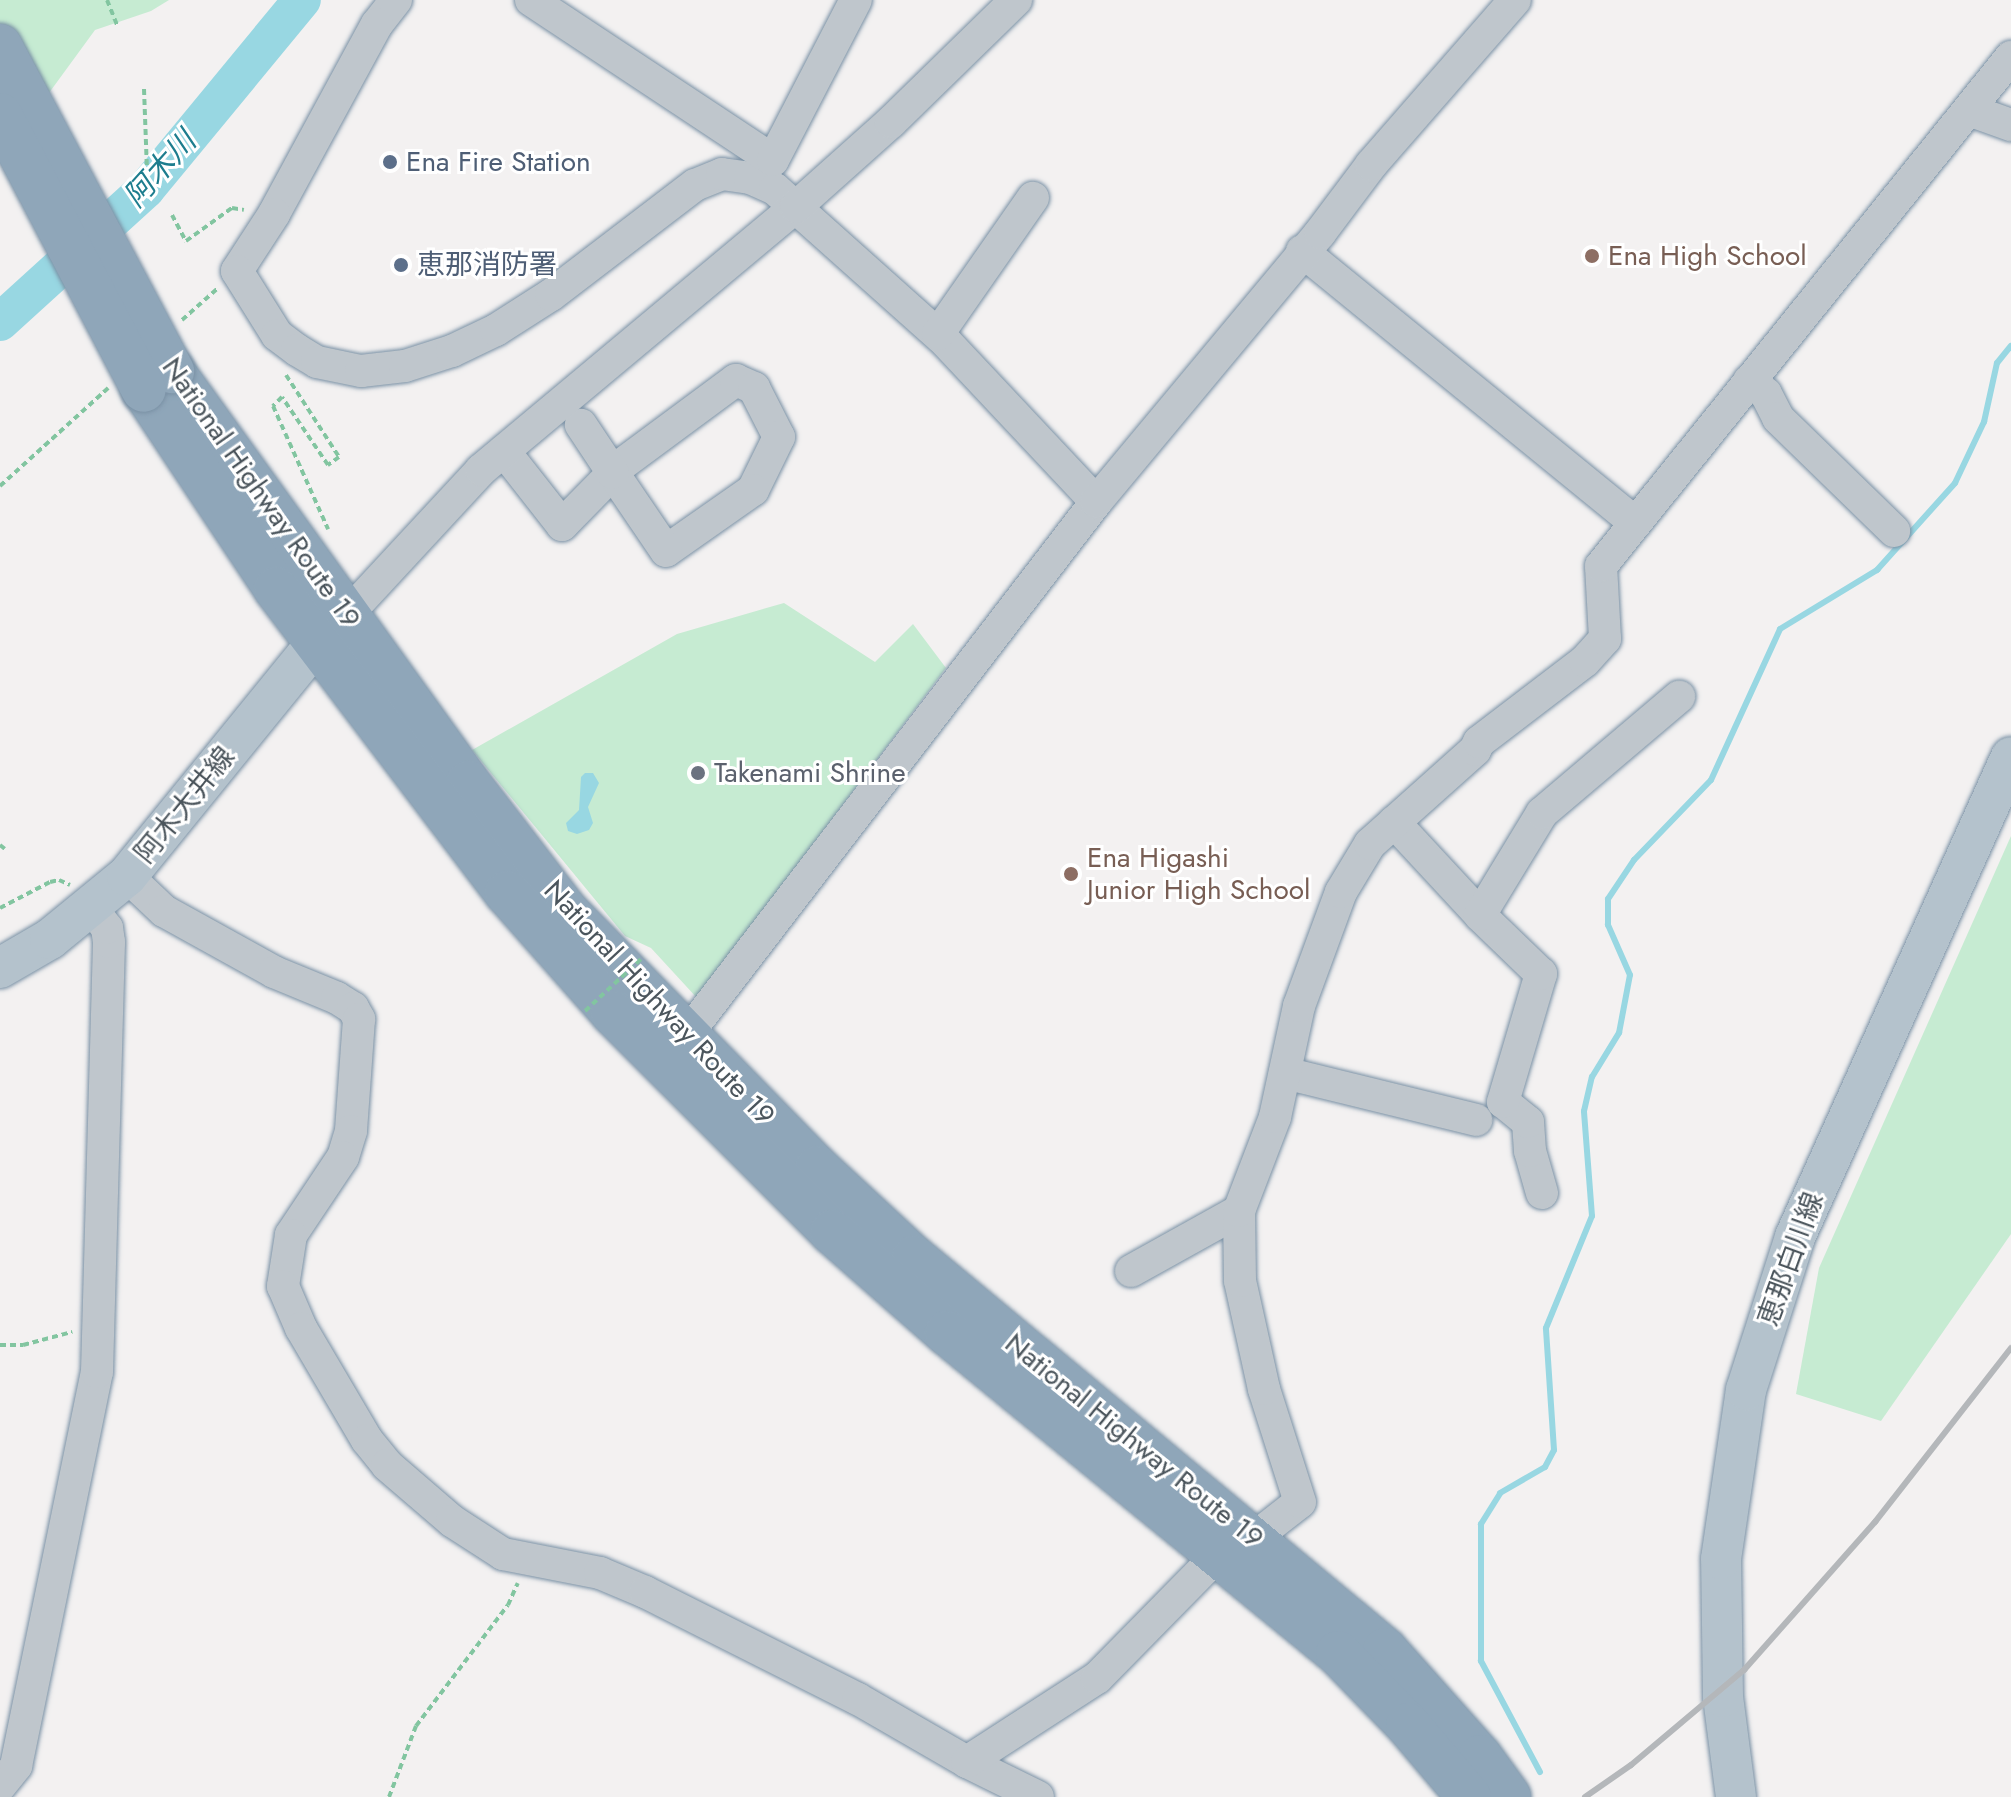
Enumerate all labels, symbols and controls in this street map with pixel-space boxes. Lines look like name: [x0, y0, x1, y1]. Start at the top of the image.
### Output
water label: 阿木川: [117, 124, 203, 214]
place label: Ena Fire Station: [406, 145, 591, 179]
marker: Ena Fire Station: [381, 153, 399, 171]
place label: Ena High School: [1608, 239, 1807, 273]
marker: Ena High School: [1583, 247, 1601, 265]
place label: 恵那消防署: [417, 248, 557, 282]
marker: 恵那消防署: [392, 256, 410, 274]
street label: National Highway Route 19: [155, 351, 367, 635]
street label: 阿木大井線: [128, 740, 242, 870]
place label: Takenami Shrine: [714, 756, 906, 790]
marker: Takenami Shrine: [689, 764, 707, 782]
place label: Ena Higashi Junior High School: [1087, 841, 1310, 907]
marker: Ena Higashi Junior High School: [1062, 865, 1080, 883]
street label: National Highway Route 19: [537, 874, 781, 1132]
street label: 恵那白川線: [1751, 1187, 1831, 1331]
street label: National Highway Route 19: [998, 1327, 1270, 1555]

